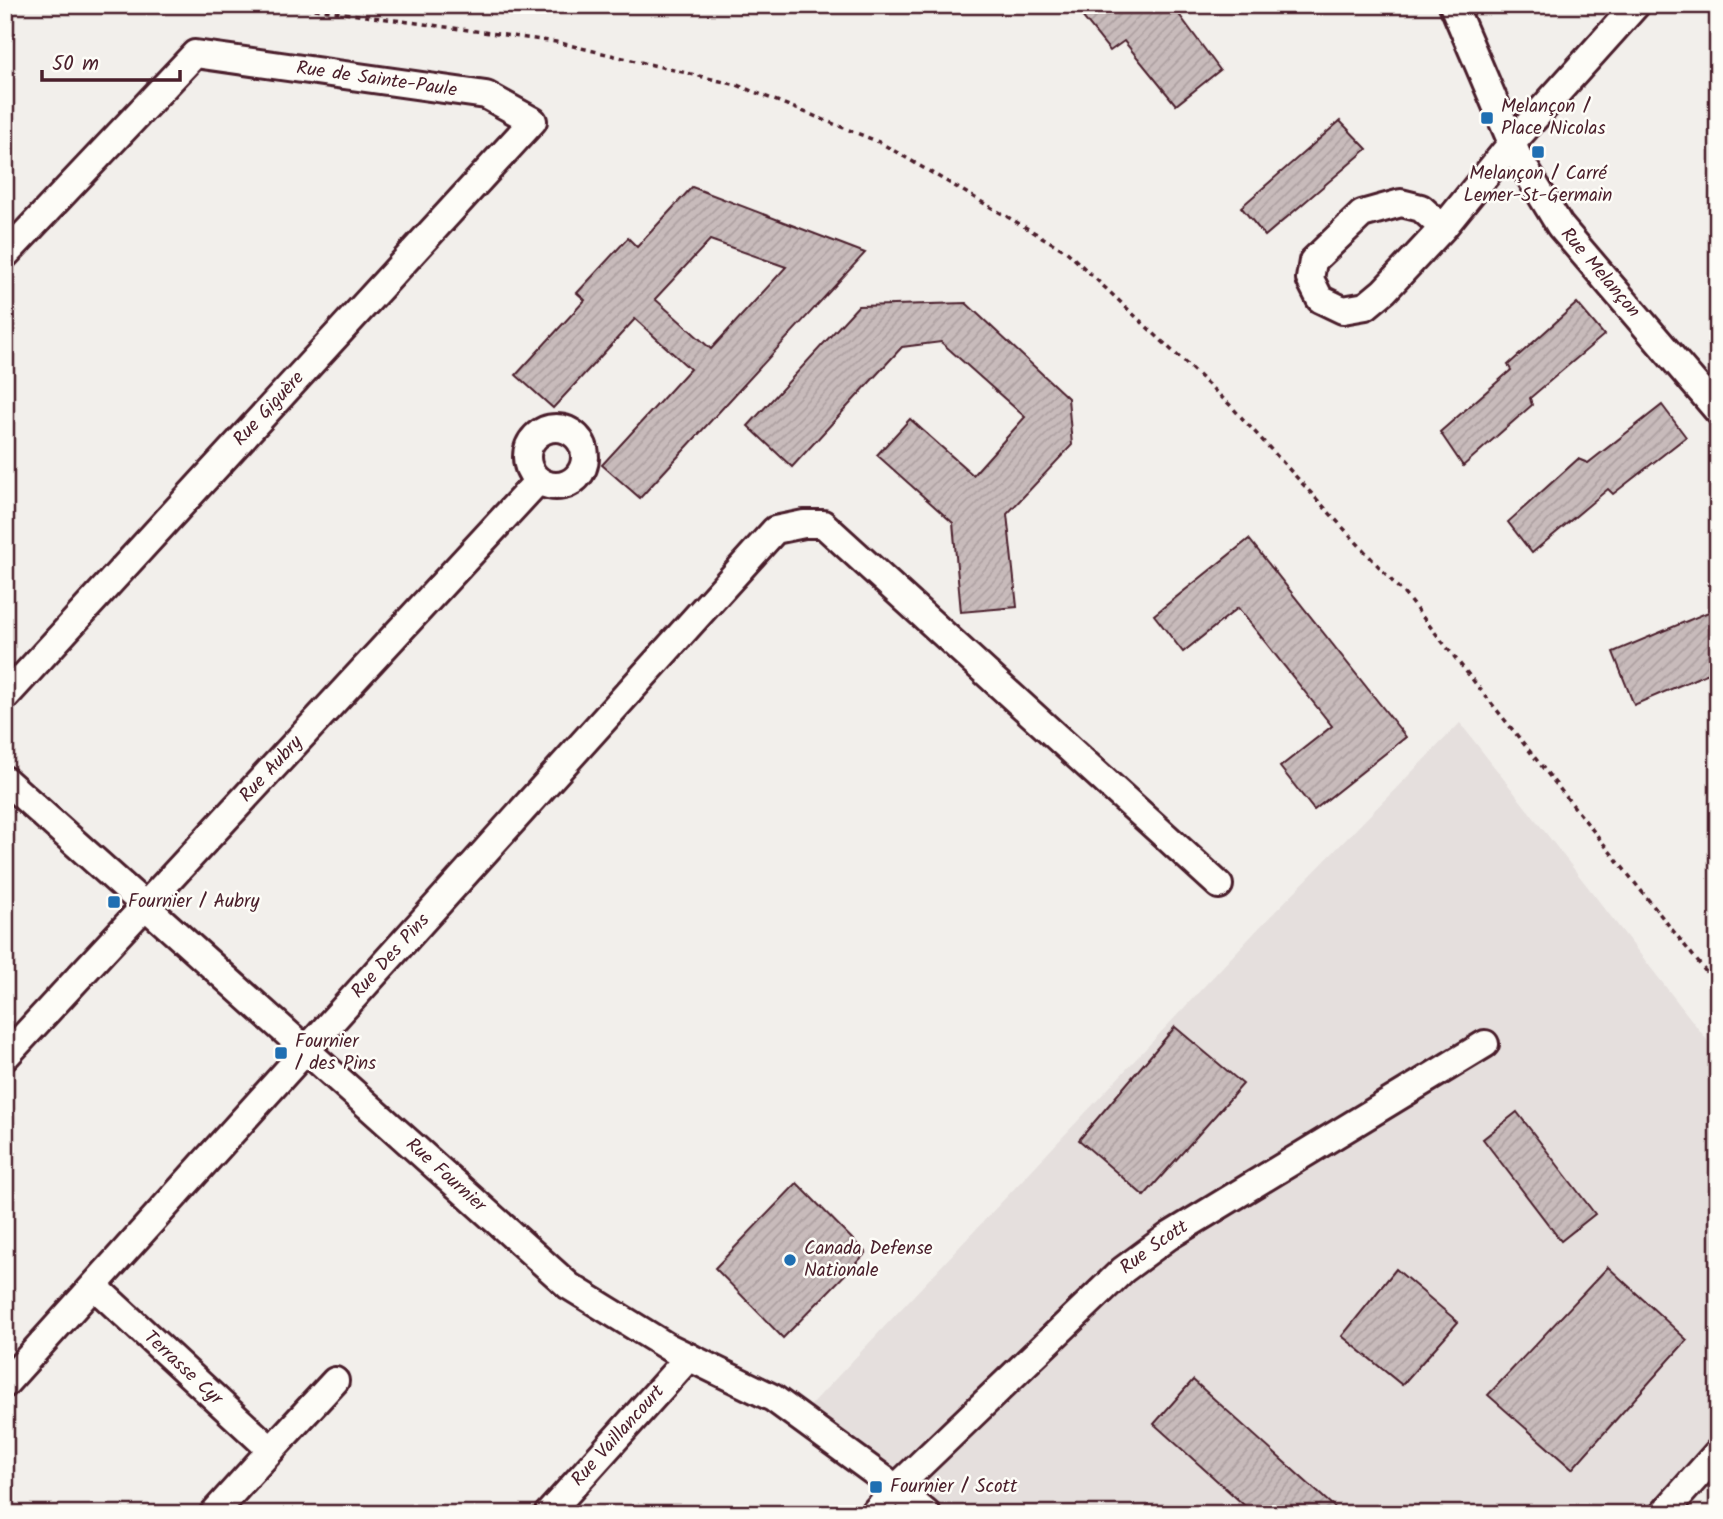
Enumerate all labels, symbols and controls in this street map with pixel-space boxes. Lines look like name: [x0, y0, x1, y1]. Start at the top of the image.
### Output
scale bar: [42, 38, 180, 82]
text: 50 m: [52, 48, 99, 81]
street label: Rue de Sainte-Paule: [294, 53, 459, 106]
place label: Melançon / Place Nicolas: [1501, 92, 1606, 144]
marker: Melançon / Place Nicolas: [1479, 110, 1495, 126]
marker: Melançon / Carré Lemer-St-Germain: [1530, 144, 1546, 160]
place label: Melançon / Carré Lemer-St-Germain: [1464, 159, 1612, 211]
street label: Rue Melançon: [1553, 221, 1648, 325]
street label: Rue Giguère: [226, 364, 312, 454]
street label: Rue Aubry: [232, 728, 311, 810]
place label: Fournier / Aubry: [128, 887, 260, 917]
marker: Fournier / Aubry: [106, 894, 122, 910]
street label: Rue Des Pins: [344, 907, 437, 1006]
place label: Fournier / des Pins: [295, 1027, 376, 1079]
marker: Fournier / des Pins: [273, 1045, 289, 1061]
street label: Rue Fournier: [398, 1131, 494, 1221]
street label: Rue Scott: [1114, 1212, 1195, 1282]
place label: Canada Defense Nationale: [804, 1234, 933, 1286]
marker: Canada Defense Nationale: [782, 1252, 798, 1268]
street label: Terrasse Cyr: [136, 1324, 231, 1414]
street label: Rue Vaillancourt: [564, 1378, 673, 1494]
place label: Fournier / Scott: [890, 1472, 1018, 1502]
marker: Fournier / Scott: [868, 1479, 884, 1495]

